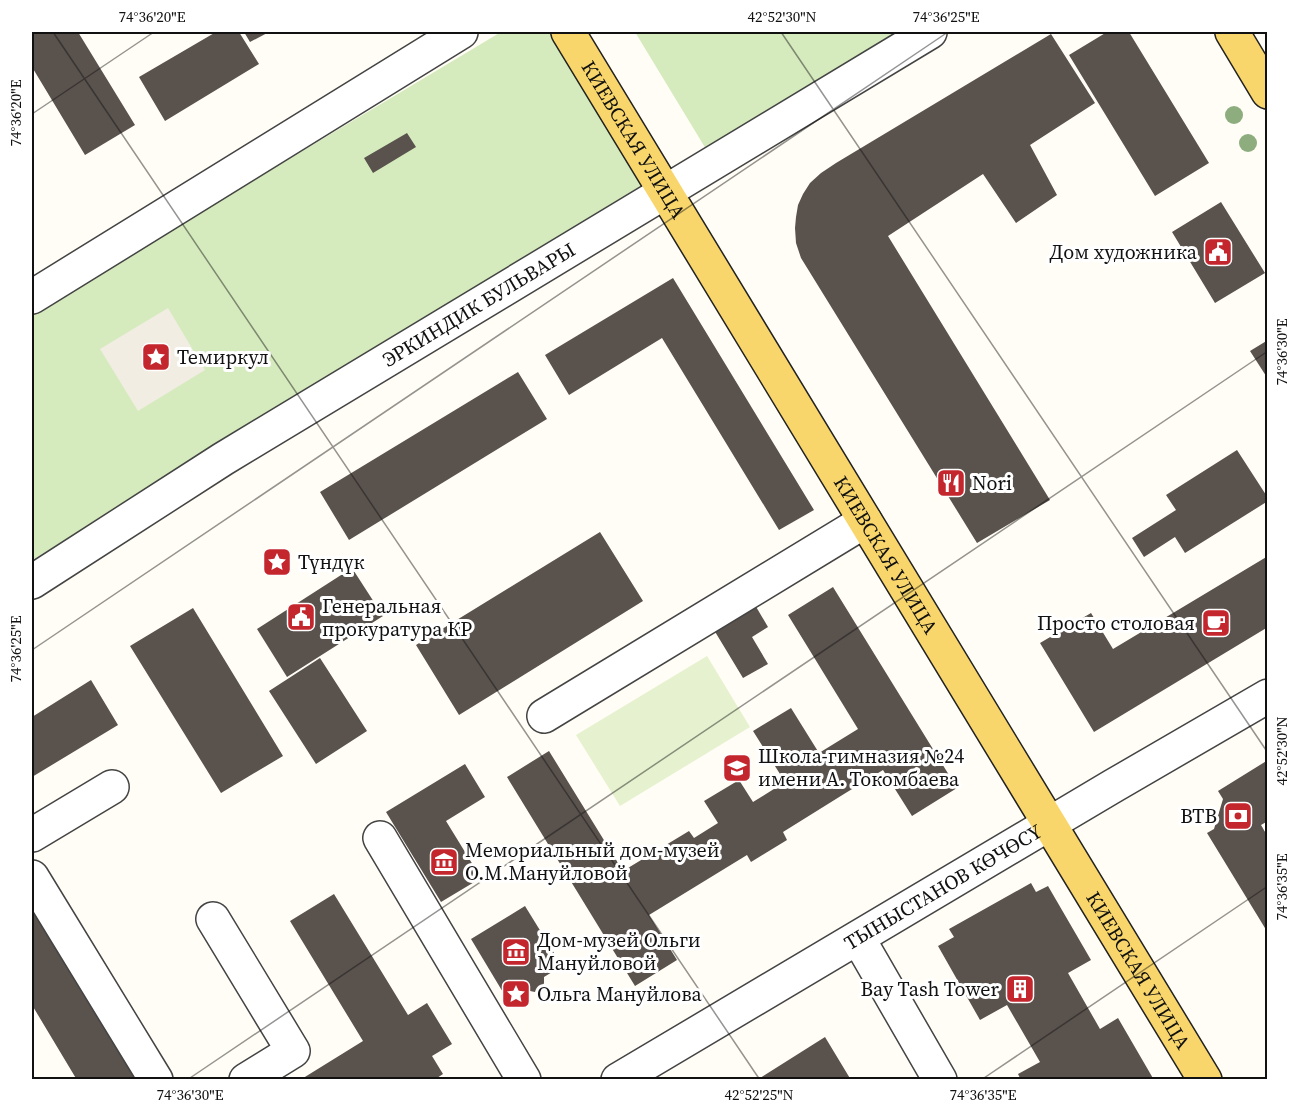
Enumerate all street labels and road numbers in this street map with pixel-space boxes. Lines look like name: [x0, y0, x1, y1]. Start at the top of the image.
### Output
street label: КИЕВСКАЯ УЛИЦА: [575, 55, 693, 225]
street label: ЭРКИНДИК БУЛЬВАРЫ: [377, 236, 580, 374]
street label: КИЕВСКАЯ УЛИЦА: [827, 471, 945, 640]
street label: ТЫНЫСТАНОВ КӨЧӨСҮ: [839, 817, 1048, 957]
street label: КИЕВСКАЯ УЛИЦА: [1080, 886, 1197, 1055]

